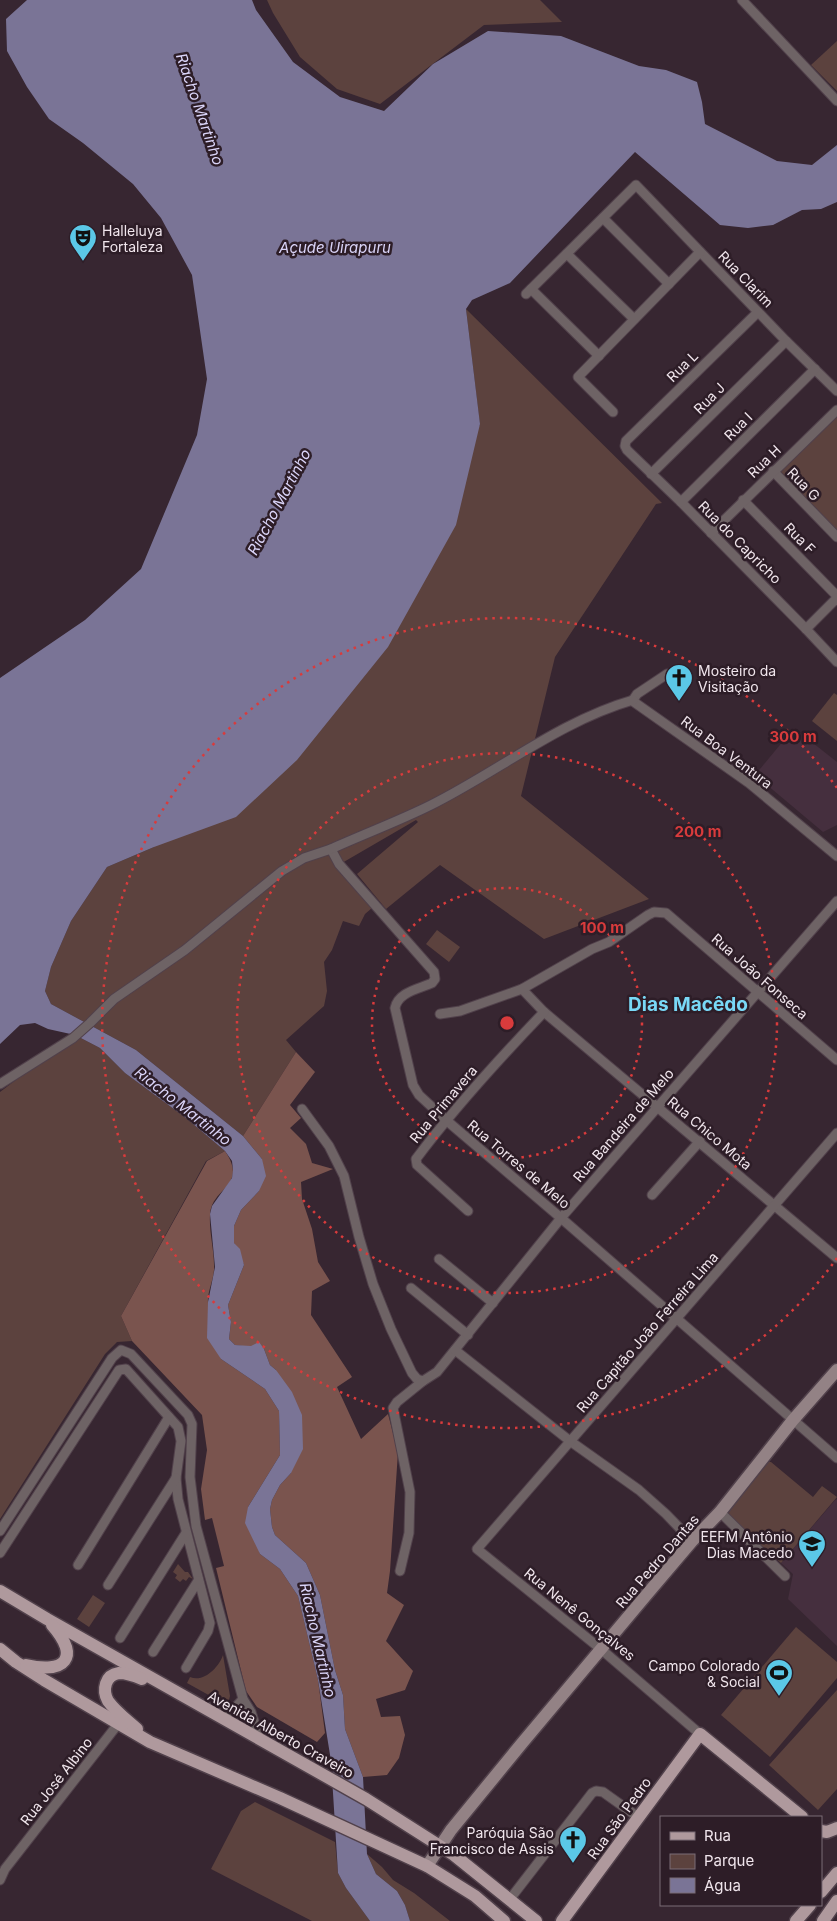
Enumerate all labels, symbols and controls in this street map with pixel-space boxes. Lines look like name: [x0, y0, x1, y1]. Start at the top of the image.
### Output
water label: Riacho Martinho: [172, 51, 228, 167]
place label: Halleluya Fortaleza: [102, 222, 163, 255]
theatre icon: Halleluya Fortaleza: [68, 223, 98, 262]
water label: Açude Uirapuru: [278, 238, 391, 257]
street label: Rua Clarim: [715, 247, 777, 311]
street label: Rua L: [663, 347, 701, 385]
street label: Rua J: [690, 379, 728, 417]
street label: Rua I: [720, 408, 756, 444]
street label: Rua H: [744, 441, 784, 481]
water label: Riacho Martinho: [243, 446, 315, 558]
street label: Rua G: [784, 464, 824, 504]
street label: Rua do Capricho: [695, 497, 785, 587]
street label: Rua F: [781, 519, 819, 557]
place label: Mosteiro da Visitação: [698, 662, 776, 695]
church icon: Mosteiro da Visitação: [664, 663, 694, 702]
street label: Rua Boa Ventura: [678, 712, 776, 792]
text: 300 m: [769, 727, 817, 746]
text: 200 m: [675, 822, 721, 841]
text: 100 m: [580, 918, 624, 937]
street label: Rua João Fonseca: [708, 930, 812, 1022]
district label: Dias Macêdo: [628, 993, 748, 1016]
centre of rings: [498, 1014, 516, 1032]
water label: Riacho Martinho: [131, 1062, 235, 1150]
street label: Rua Primavera: [406, 1062, 480, 1146]
street label: Rua Bandeira de Melo: [569, 1065, 677, 1185]
street label: Rua Chico Mota: [664, 1093, 756, 1173]
street label: Rua Torres de Melo: [464, 1116, 574, 1212]
street label: Rua Capitão João Ferreira Lima: [573, 1248, 721, 1416]
street label: Rua Pedro Dantas: [612, 1511, 702, 1611]
place label: EEFM Antônio Dias Macedo: [700, 1528, 793, 1561]
school or university icon: EEFM Antônio Dias Macedo: [797, 1529, 827, 1568]
street label: Rua Nenê Gonçalves: [521, 1564, 639, 1664]
water label: Riacho Martinho: [296, 1581, 340, 1699]
place label: Campo Colorado & Social: [648, 1657, 760, 1690]
sports icon: Campo Colorado & Social: [764, 1658, 794, 1697]
street label: Avenida Alberto Craveiro: [205, 1687, 357, 1781]
street label: Rua José Albino: [16, 1734, 96, 1828]
street label: Rua São Pedro: [584, 1774, 654, 1862]
legend: [660, 1816, 822, 1906]
place label: Paróquia São Francisco de Assis: [430, 1824, 554, 1857]
church icon: Paróquia São Francisco de Assis: [558, 1825, 588, 1864]
text: Rua: [704, 1826, 731, 1845]
text: Parque: [704, 1851, 754, 1870]
text: Água: [704, 1876, 741, 1895]

